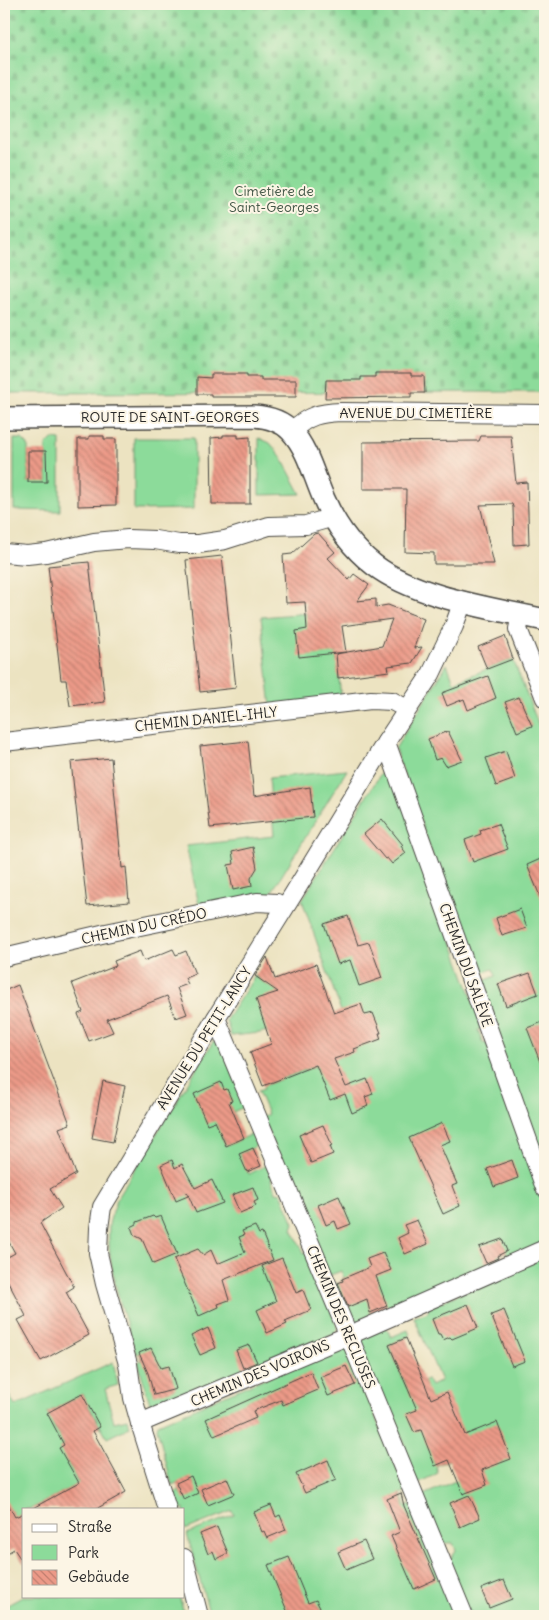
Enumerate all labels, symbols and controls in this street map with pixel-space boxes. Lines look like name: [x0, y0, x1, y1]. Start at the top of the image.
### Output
park label: Cimetière de Saint-Georges: [229, 182, 319, 216]
street label: AVENUE DU CIMETIÈRE: [340, 404, 492, 422]
street label: ROUTE DE SAINT-GEORGES: [81, 408, 260, 426]
street label: CHEMIN DANIEL-IHLY: [134, 703, 278, 735]
street label: CHEMIN DU SALÈVE: [435, 901, 497, 1029]
street label: CHEMIN DU CRÉDO: [80, 904, 209, 948]
street label: AVENUE DU PETIT-LANCY: [153, 963, 256, 1113]
street label: CHEMIN DES RECLUSES: [303, 1243, 379, 1391]
street label: CHEMIN DES VOIRONS: [188, 1335, 333, 1410]
legend: [22, 1508, 185, 1598]
text: Straße: [68, 1517, 112, 1536]
text: Park: [68, 1543, 99, 1562]
text: Gebäude: [68, 1567, 129, 1586]

